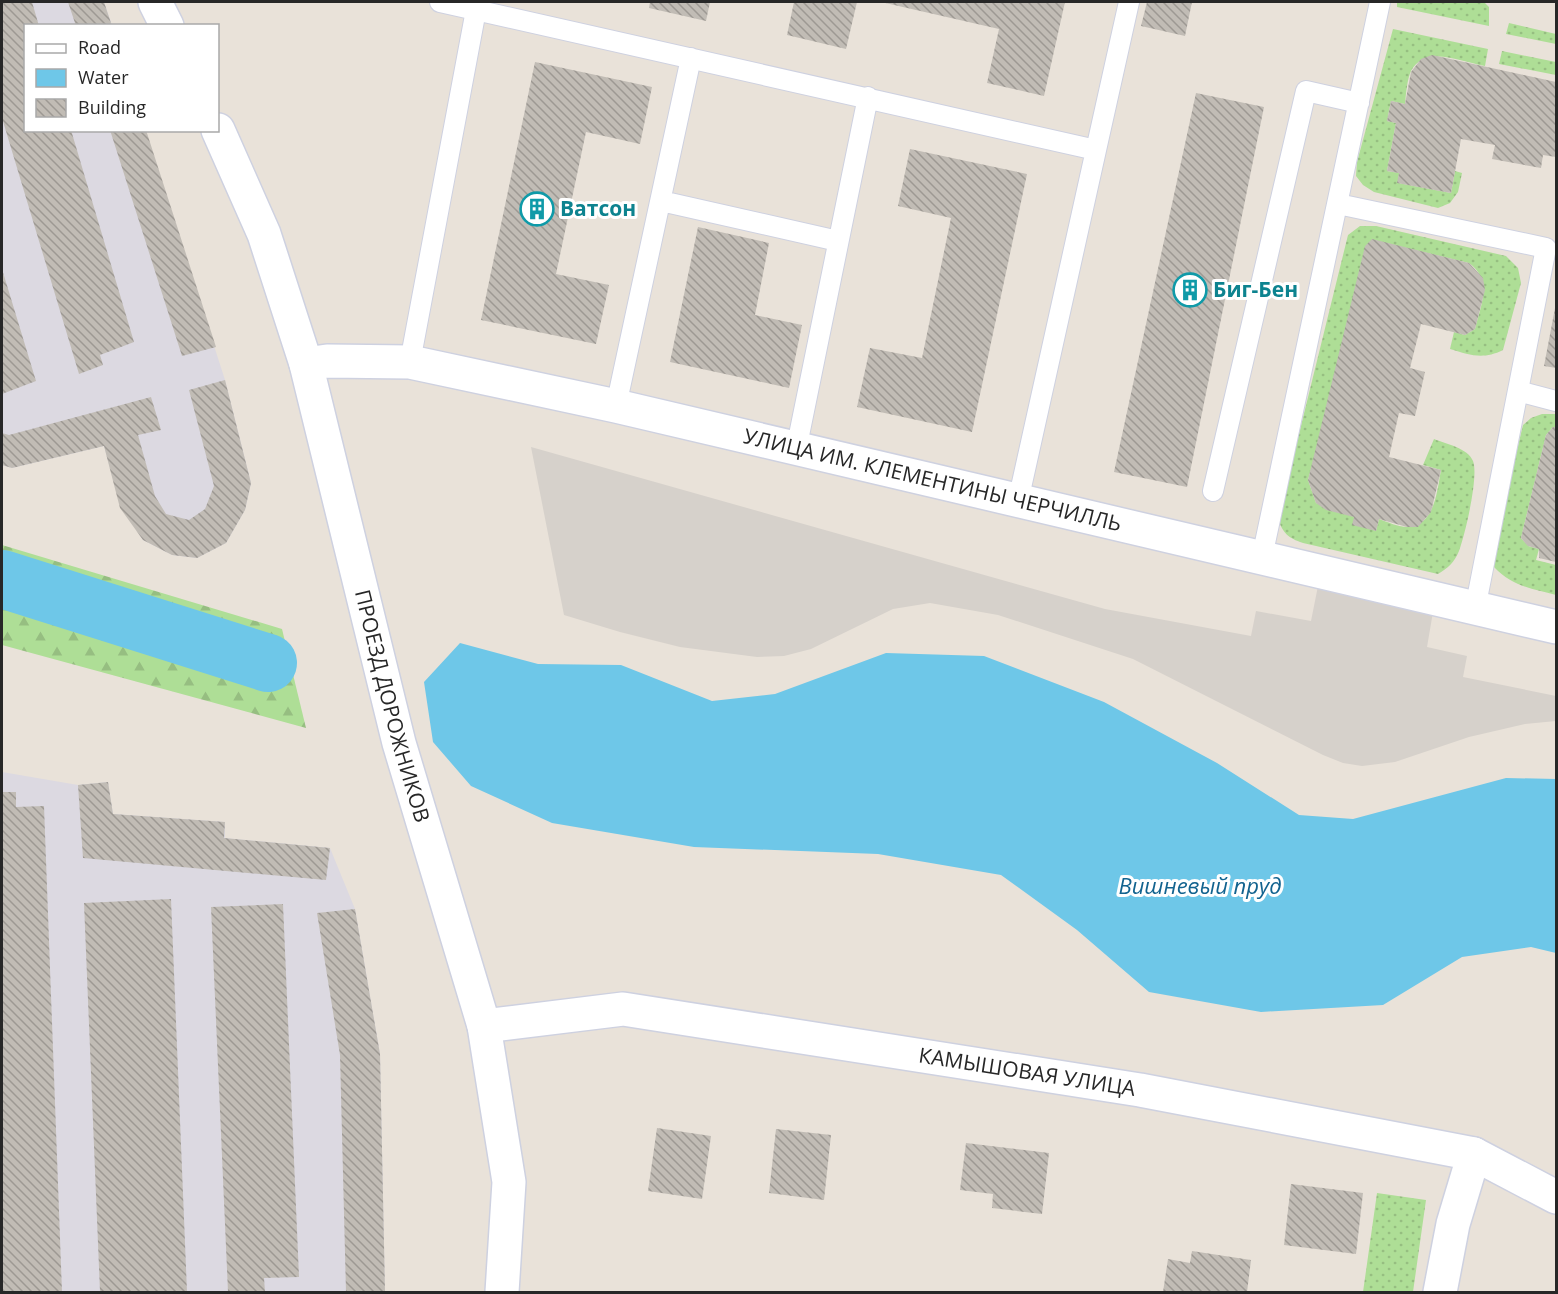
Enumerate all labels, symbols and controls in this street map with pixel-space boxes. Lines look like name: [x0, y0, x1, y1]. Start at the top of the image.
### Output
legend: [24, 24, 219, 132]
text: Road: [78, 35, 121, 59]
text: Water: [78, 65, 129, 89]
text: Building: [78, 95, 146, 119]
building icon: Ватсон: [519, 191, 555, 227]
place label: Ватсон: [560, 194, 636, 222]
building icon: Биг-Бен: [1172, 272, 1208, 308]
place label: Биг-Бен: [1213, 275, 1298, 303]
street label: УЛИЦА ИМ. КЛЕМЕНТИНЫ ЧЕРЧИЛЛЬ: [741, 421, 1125, 537]
street label: ПРОЕЗД ДОРОЖНИКОВ: [349, 587, 437, 825]
water label: Вишневый пруд: [1118, 870, 1282, 900]
street label: КАМЫШОВАЯ УЛИЦА: [917, 1041, 1138, 1102]

